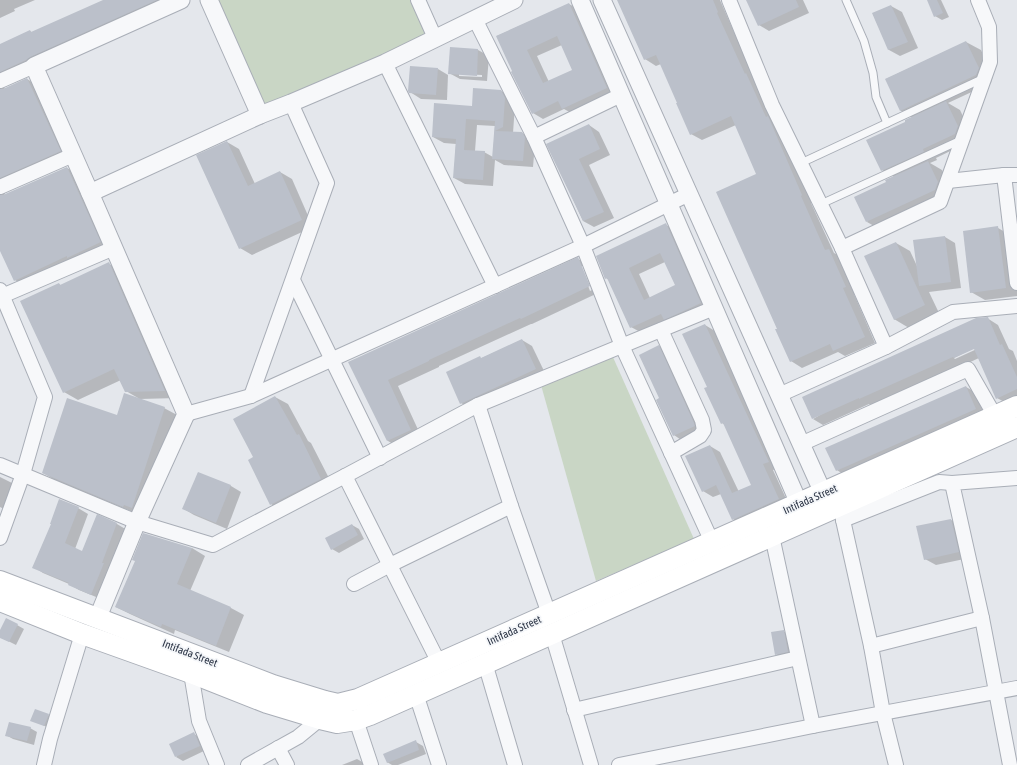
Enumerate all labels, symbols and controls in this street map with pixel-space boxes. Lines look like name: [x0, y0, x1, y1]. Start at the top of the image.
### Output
street label: Intifada Street: [781, 482, 839, 516]
street label: Intifada Street: [485, 613, 543, 647]
street label: Intifada Street: [161, 637, 219, 669]

